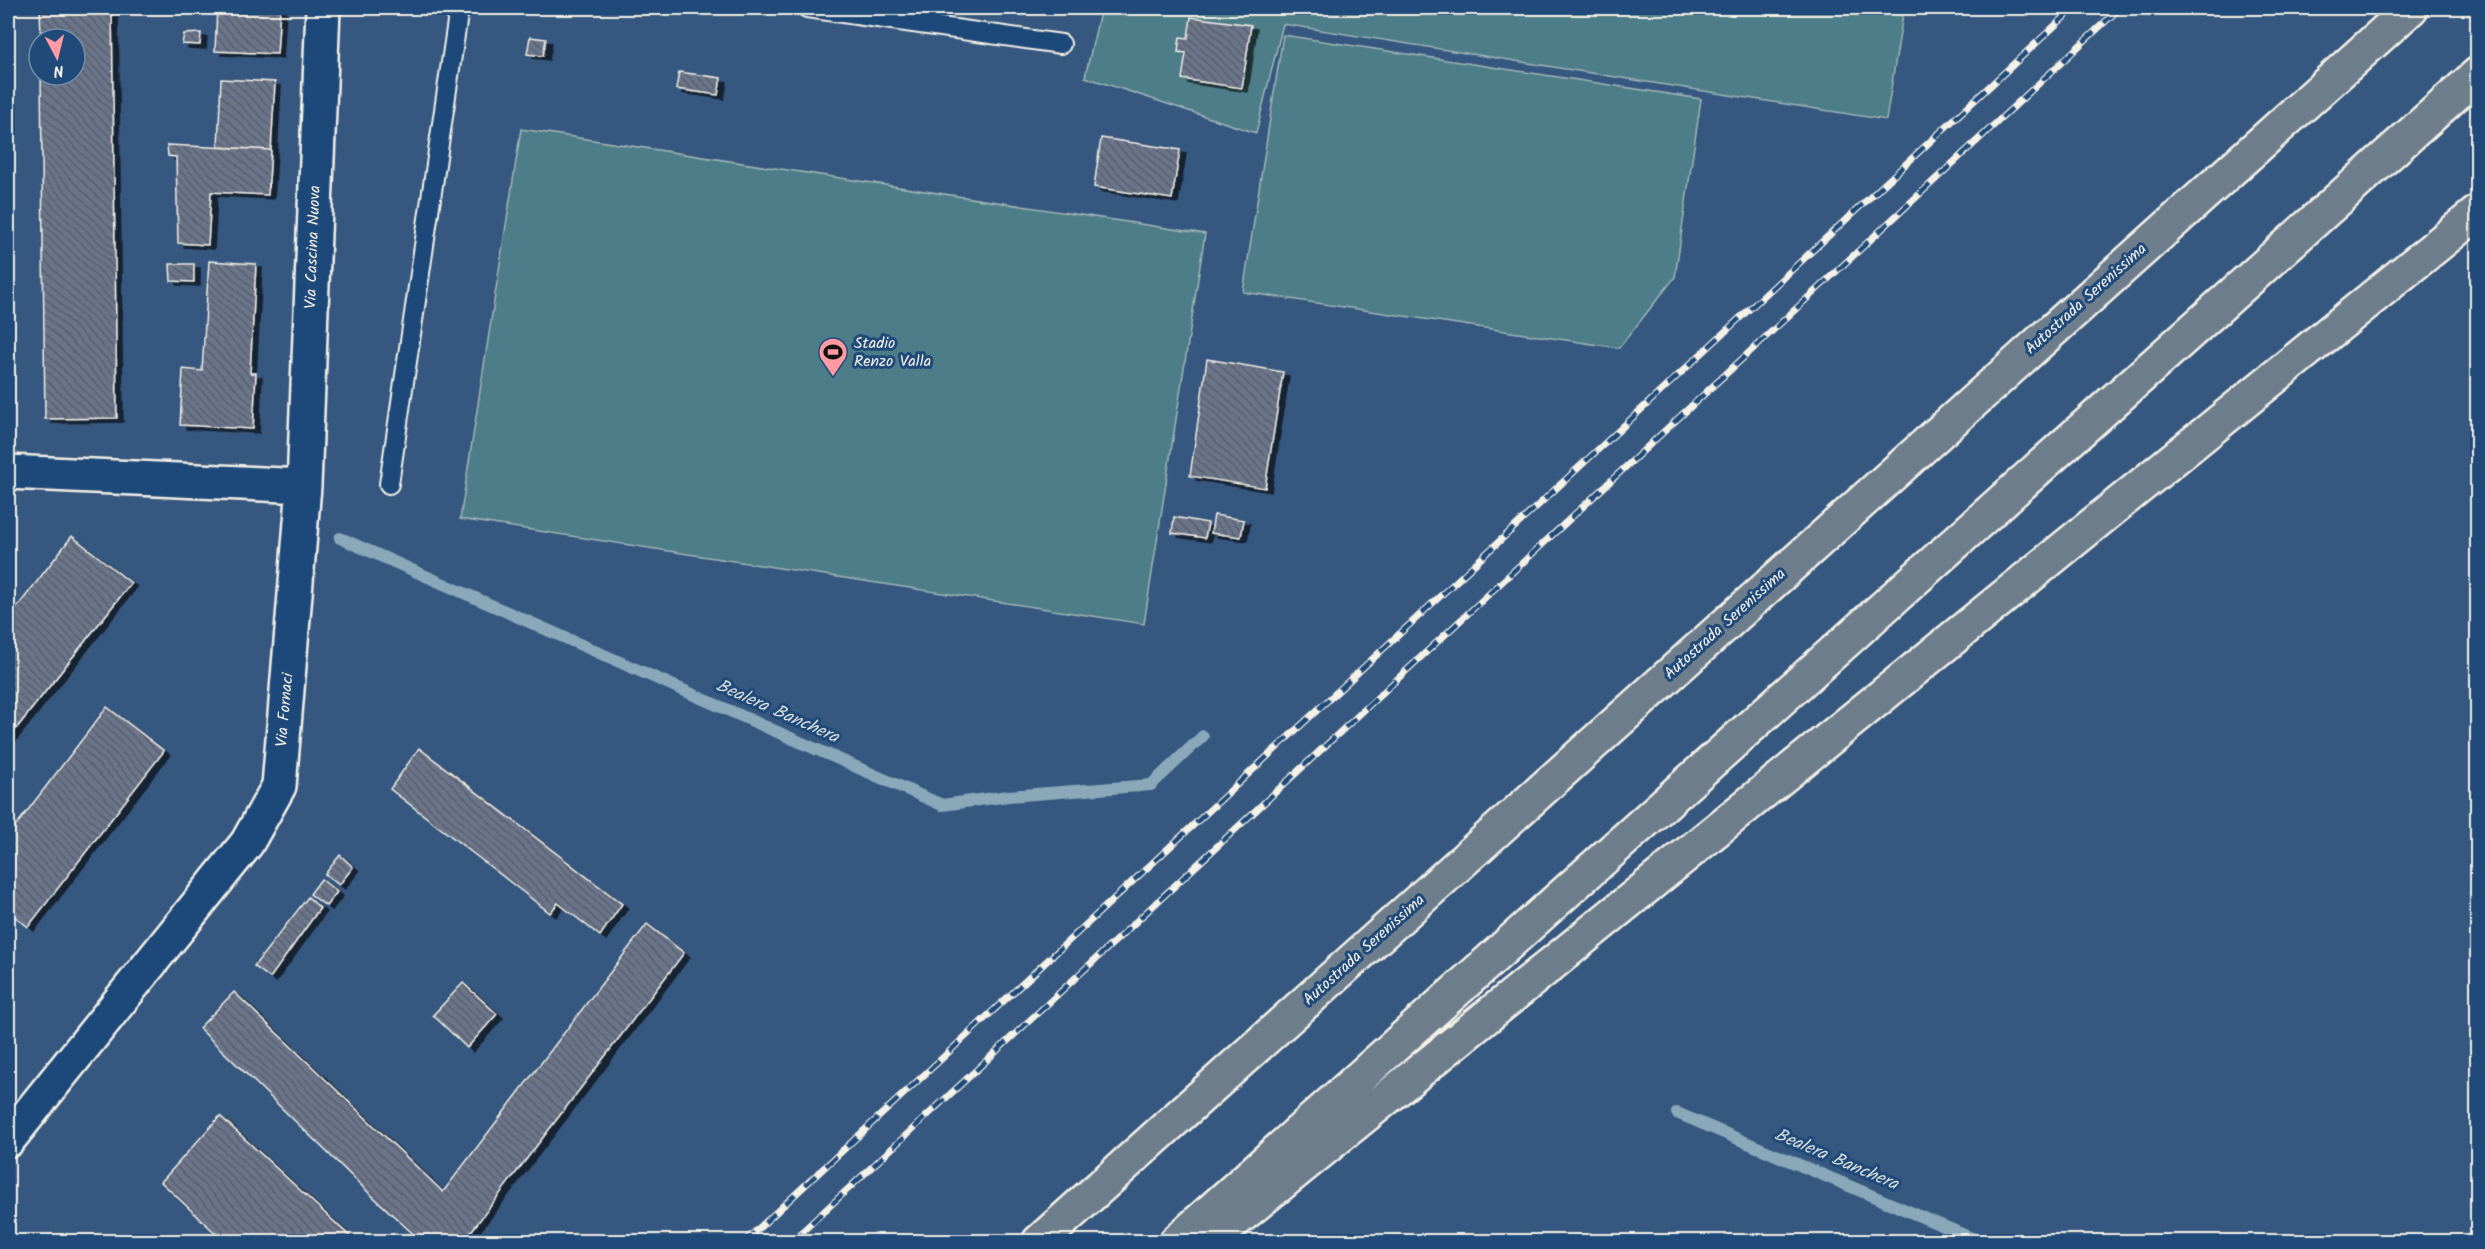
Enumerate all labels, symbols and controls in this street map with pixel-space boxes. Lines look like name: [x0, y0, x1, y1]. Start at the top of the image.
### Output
north arrow: [27, 27, 87, 87]
text: N: [52, 57, 65, 83]
street label: Via Cascina Nuova: [298, 185, 328, 309]
street label: Autostrada Serenissima: [2019, 237, 2153, 361]
place label: Stadio Renzo Valla: [854, 331, 931, 374]
sports icon: Stadio Renzo Valla: [817, 336, 849, 378]
street label: Autostrada Serenissima: [1658, 562, 1792, 686]
street label: Via Fornaci: [269, 671, 301, 748]
water label: Bealera Banchera: [711, 672, 845, 753]
street label: Autostrada Serenissima: [1297, 888, 1431, 1012]
water label: Bealera Banchera: [1770, 1121, 1904, 1200]

